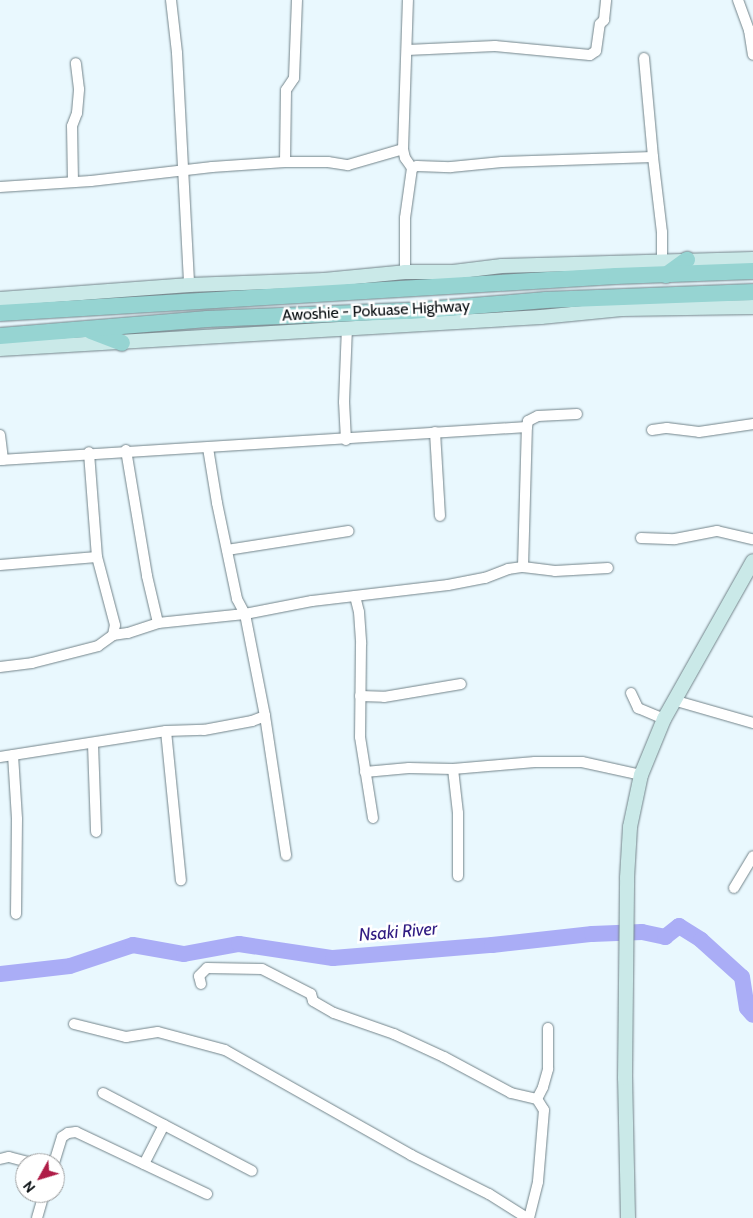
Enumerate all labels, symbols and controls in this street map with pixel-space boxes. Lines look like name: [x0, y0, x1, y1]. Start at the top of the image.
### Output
street label: Awoshie - Pokuase Highway: [282, 296, 470, 326]
water label: Nsaki River: [358, 918, 438, 946]
north arrow: [15, 1153, 65, 1203]
text: N: [19, 1177, 39, 1196]

